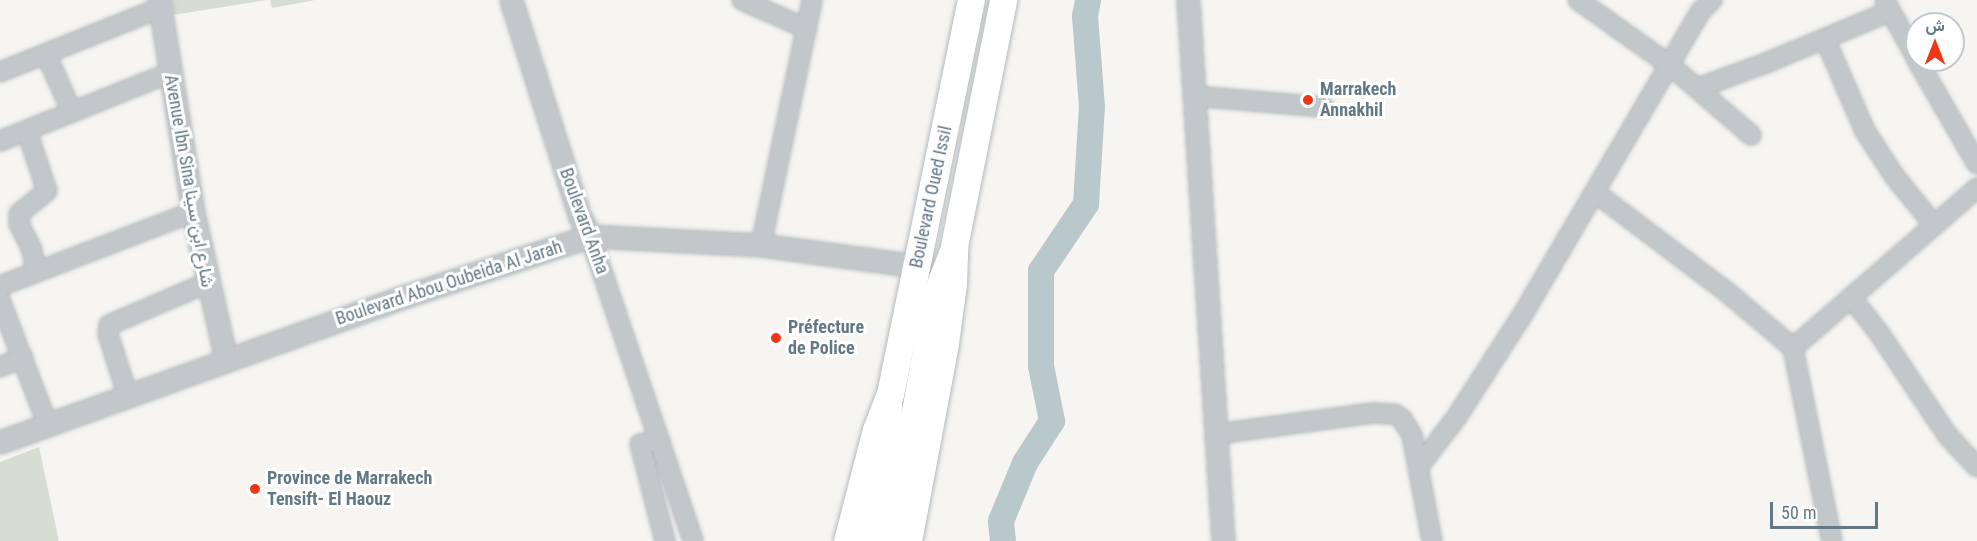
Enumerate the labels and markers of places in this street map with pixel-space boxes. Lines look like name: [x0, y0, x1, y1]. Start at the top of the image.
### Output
place label: Marrakech Annakhil: [1320, 79, 1396, 122]
marker: Marrakech Annakhil: [1301, 93, 1315, 107]
place label: Préfecture de Police: [788, 317, 864, 360]
marker: Préfecture de Police: [769, 331, 783, 345]
place label: Province de Marrakech Tensift- El Haouz: [267, 468, 432, 510]
marker: Province de Marrakech Tensift- El Haouz: [248, 482, 262, 496]

